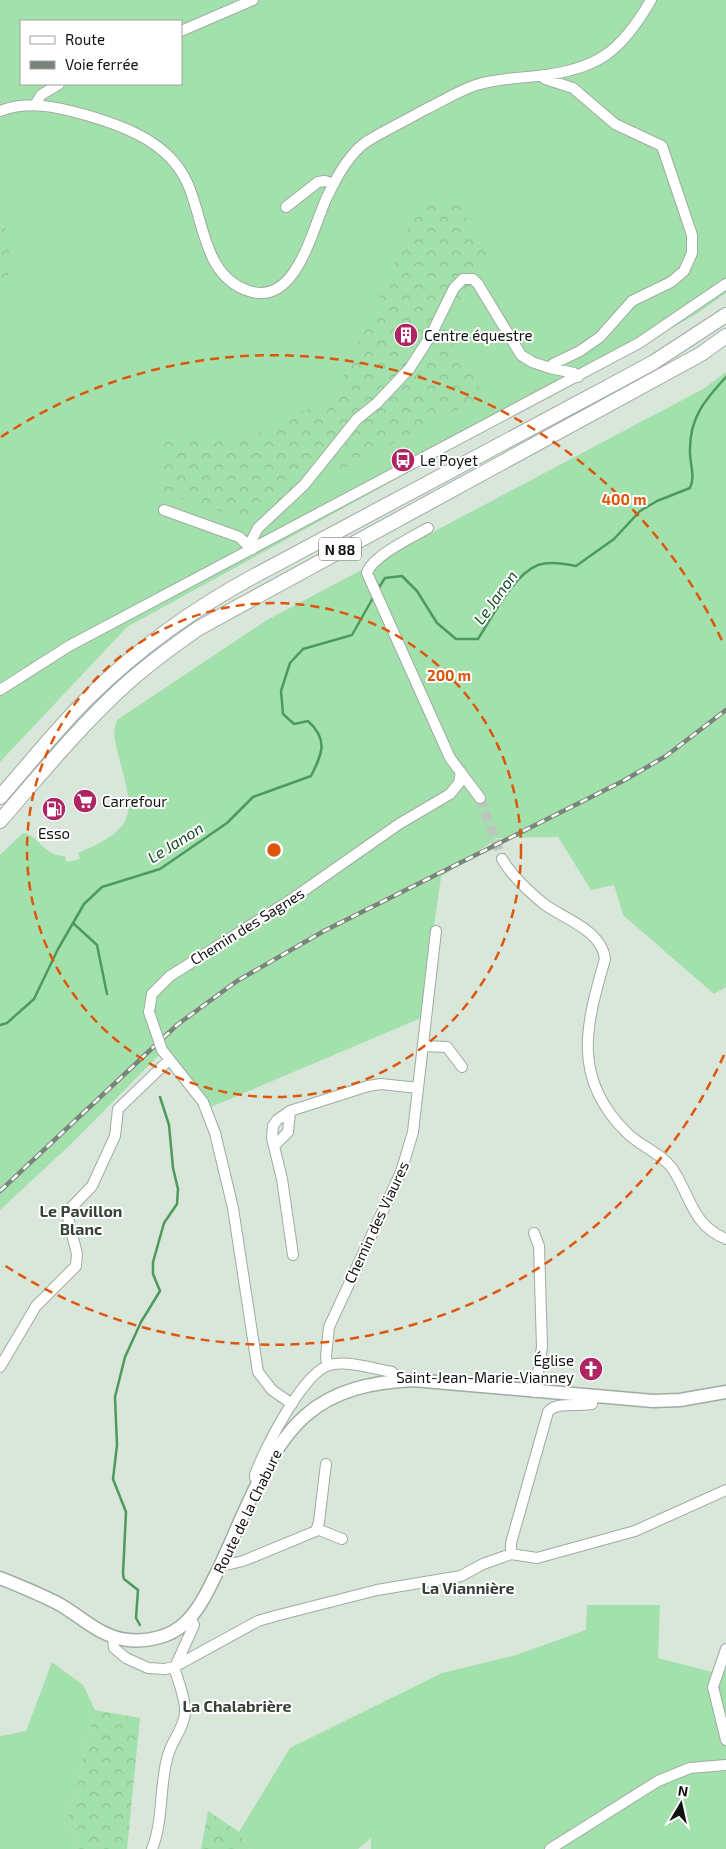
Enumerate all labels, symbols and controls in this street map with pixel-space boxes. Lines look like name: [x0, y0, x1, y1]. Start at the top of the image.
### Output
legend: [20, 20, 182, 85]
text: Route: [65, 30, 105, 48]
text: Voie ferrée: [65, 55, 139, 73]
building icon: Centre équestre: [393, 322, 419, 348]
place label: Centre équestre: [424, 326, 533, 344]
bus stop icon: Le Poyet: [390, 447, 416, 473]
place label: Le Poyet: [420, 451, 478, 469]
text: 400 m: [602, 490, 646, 508]
road number: N 88: [319, 538, 361, 560]
water label: Le Janon: [469, 566, 521, 628]
text: 200 m: [427, 666, 471, 684]
supermarket icon: Carrefour: [72, 788, 98, 814]
place label: Carrefour: [102, 792, 167, 810]
fuel station icon: Esso: [41, 796, 67, 822]
water label: Le Janon: [144, 818, 206, 866]
place label: Esso: [38, 824, 70, 842]
centre of rings: [265, 841, 283, 859]
street label: Chemin des Sagnes: [187, 884, 307, 968]
street label: Chemin des Viaures: [340, 1158, 412, 1286]
district label: Le Pavillon Blanc: [40, 1201, 122, 1238]
place label: Église Saint-Jean-Marie-Vianney: [396, 1351, 574, 1386]
church icon: Église Saint-Jean-Marie-Vianney: [578, 1356, 604, 1382]
street label: Route de la Chabure: [209, 1446, 285, 1576]
district label: La Viannière: [422, 1578, 514, 1597]
district label: La Chalabrière: [182, 1696, 292, 1715]
north arrow: [656, 1779, 706, 1829]
text: N: [677, 1781, 689, 1800]

